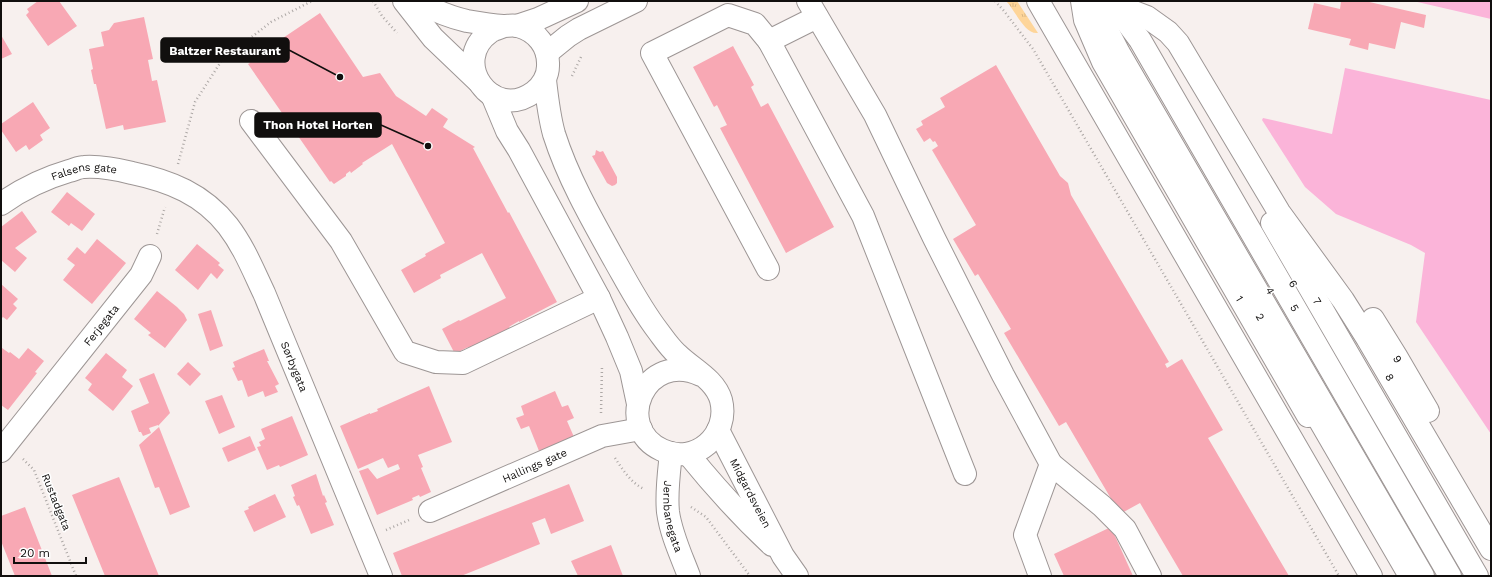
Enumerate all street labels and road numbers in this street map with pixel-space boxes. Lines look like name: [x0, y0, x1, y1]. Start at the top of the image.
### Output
street label: Falsens gate: [49, 160, 118, 183]
street label: 6: [1286, 278, 1300, 290]
street label: 4: [1263, 285, 1277, 297]
street label: 1: [1233, 293, 1247, 303]
street label: 7: [1310, 295, 1324, 307]
street label: Ferjegata: [81, 302, 122, 348]
street label: 5: [1288, 302, 1302, 314]
street label: 2: [1253, 311, 1267, 323]
street label: Sørbygata: [278, 339, 311, 394]
street label: 9: [1390, 353, 1405, 365]
street label: 8: [1383, 371, 1397, 383]
street label: Hallings gate: [500, 446, 569, 485]
street label: Midgardsveien: [727, 456, 774, 530]
street label: Rustadgata: [39, 472, 73, 532]
street label: Jernbanegata: [661, 480, 685, 554]

